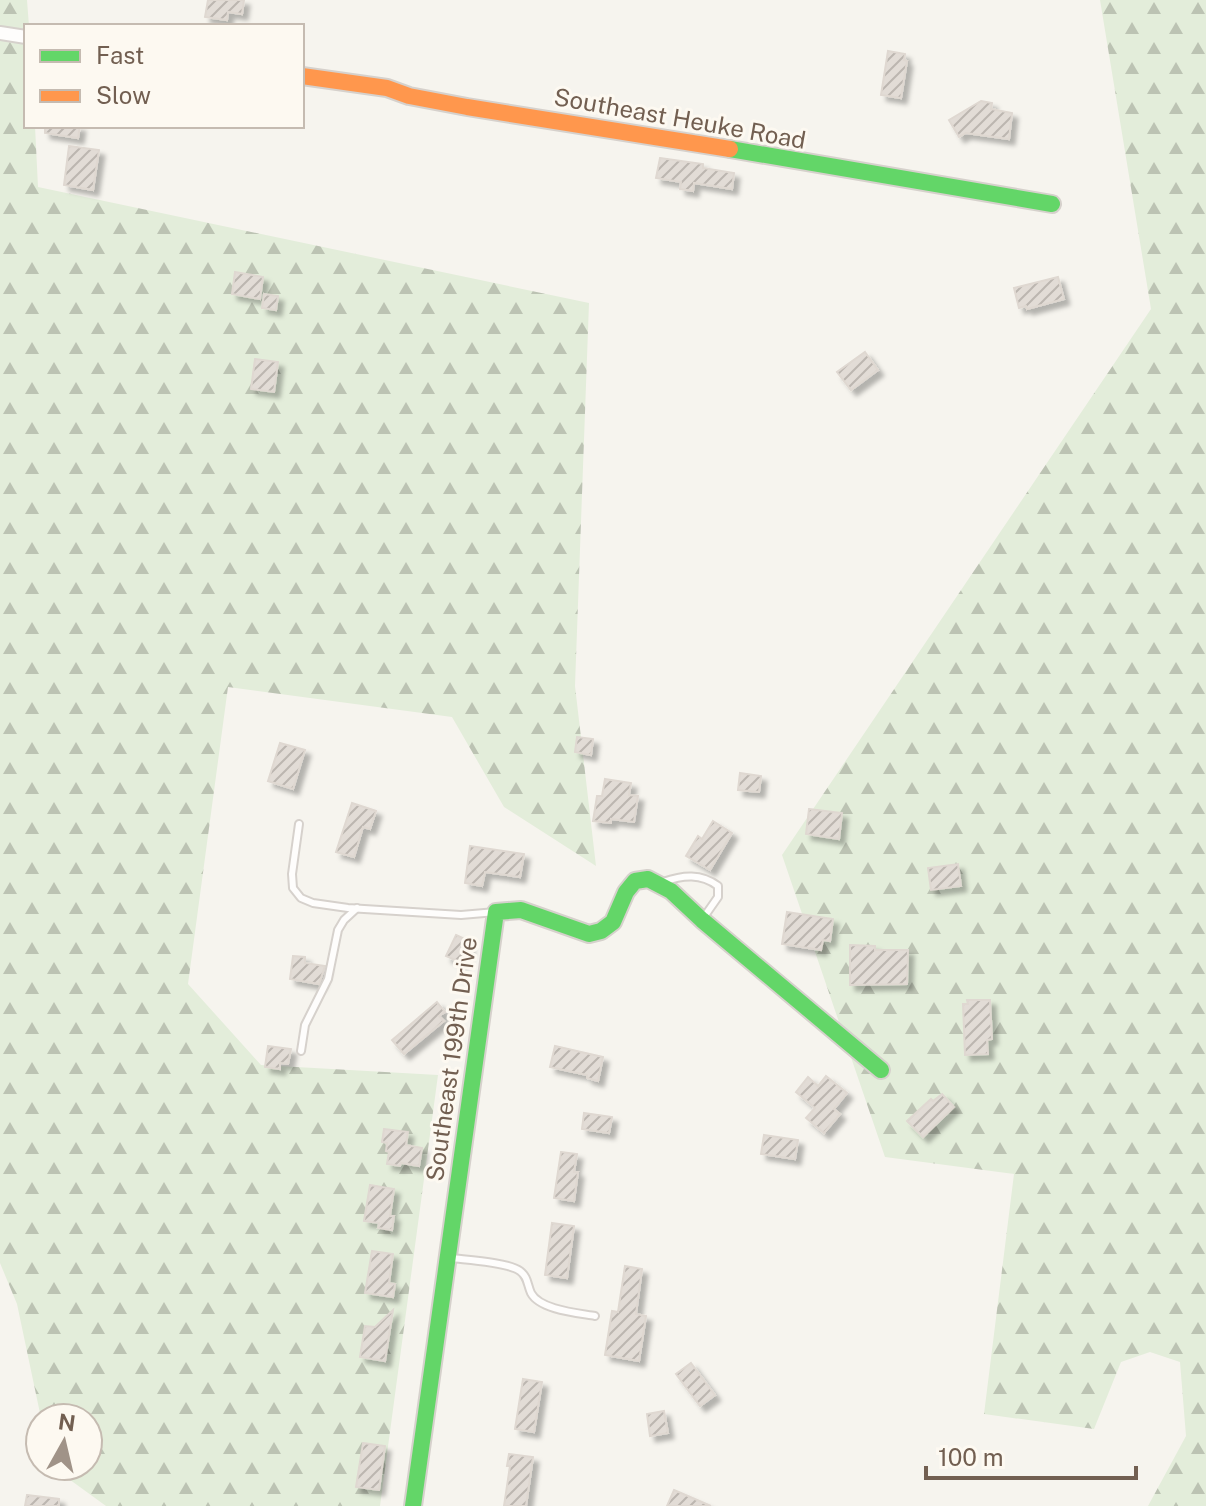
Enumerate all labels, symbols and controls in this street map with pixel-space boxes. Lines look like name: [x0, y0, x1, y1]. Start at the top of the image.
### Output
legend: [24, 24, 304, 128]
text: Fast: [96, 41, 144, 69]
text: Slow: [96, 81, 151, 109]
street label: Southeast Heuke Road: [552, 82, 808, 154]
street label: Southeast 199th Drive: [420, 935, 482, 1183]
north arrow: [24, 1402, 104, 1482]
text: N: [56, 1408, 77, 1436]
scale bar: [926, 1430, 1136, 1480]
text: 100 m: [938, 1443, 1004, 1471]

